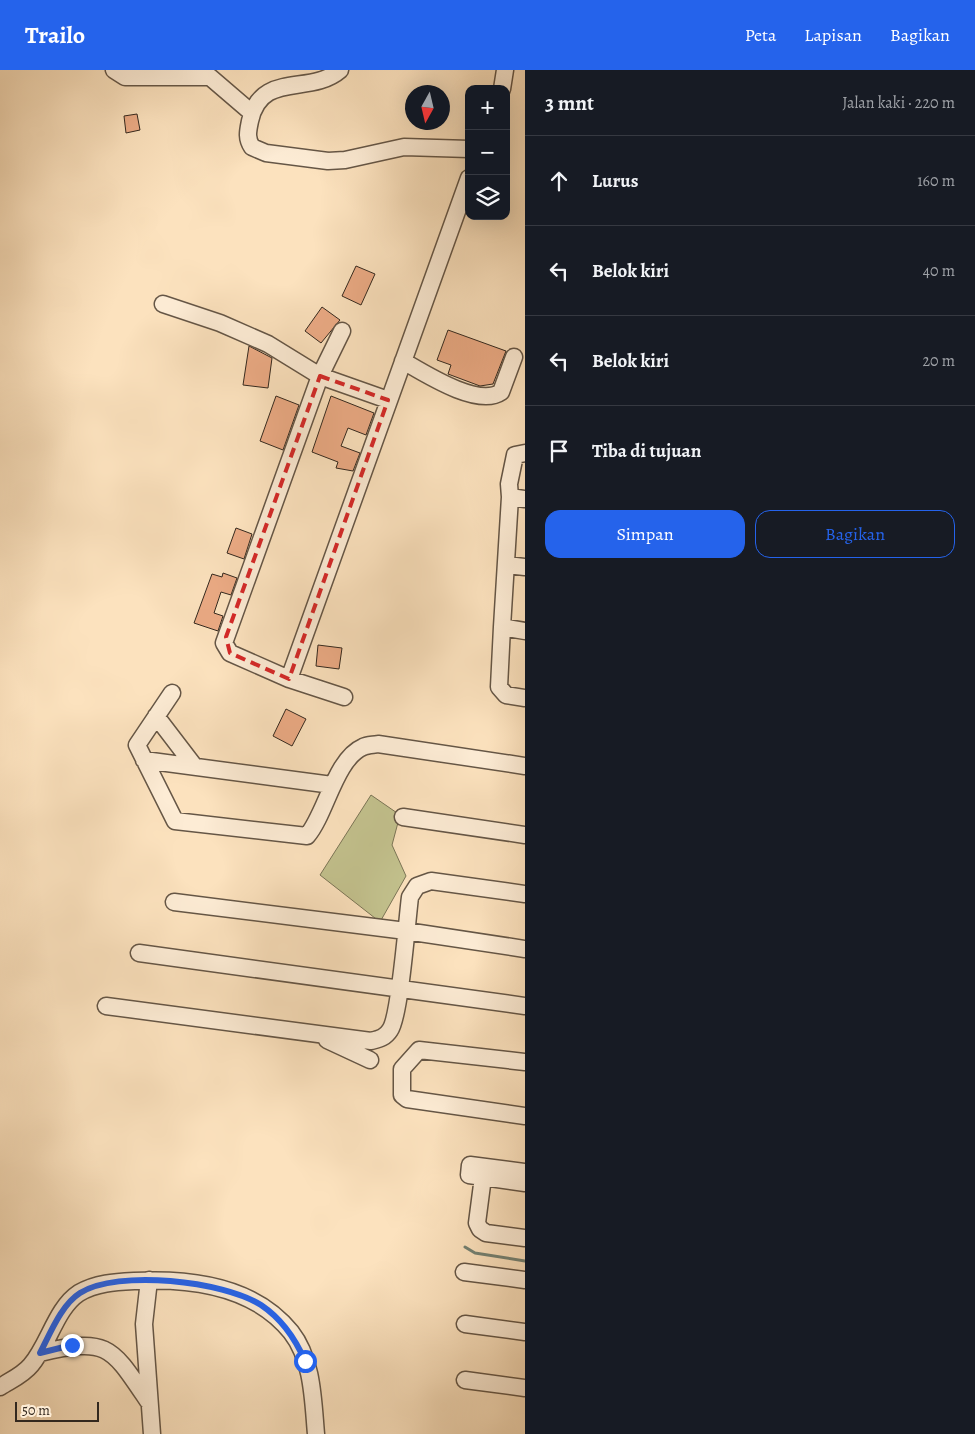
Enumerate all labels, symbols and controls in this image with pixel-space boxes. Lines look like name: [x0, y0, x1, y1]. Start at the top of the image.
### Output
text: Trailo: [25, 19, 85, 51]
text: Peta: [745, 23, 776, 47]
text: Lapisan: [804, 23, 862, 47]
text: Bagikan: [890, 23, 950, 47]
north arrow: [405, 85, 450, 130]
map controls: [465, 85, 510, 220]
button: +: [465, 85, 510, 130]
text: 3 mnt: [545, 89, 594, 117]
text: Jalan kaki · 220 m: [842, 92, 955, 114]
button: −: [465, 130, 510, 175]
icon: ahead: [545, 167, 573, 195]
text: Lurus: [592, 168, 638, 194]
text: 160 m: [917, 170, 955, 192]
button: layers: [465, 175, 510, 220]
icon: left: [545, 257, 573, 285]
text: Belok kiri: [592, 258, 669, 284]
text: 40 m: [923, 260, 955, 282]
icon: left: [545, 347, 573, 375]
text: Belok kiri: [592, 348, 669, 374]
text: 20 m: [922, 350, 955, 372]
icon: arrive: [545, 437, 573, 465]
text: Tiba di tujuan: [592, 438, 701, 464]
button: Simpan: [545, 510, 745, 558]
button: Bagikan: [755, 510, 955, 558]
route end: [61, 1334, 84, 1357]
route start: [294, 1350, 317, 1373]
scale bar: [15, 1399, 99, 1422]
text: 50 m: [22, 1401, 50, 1420]

